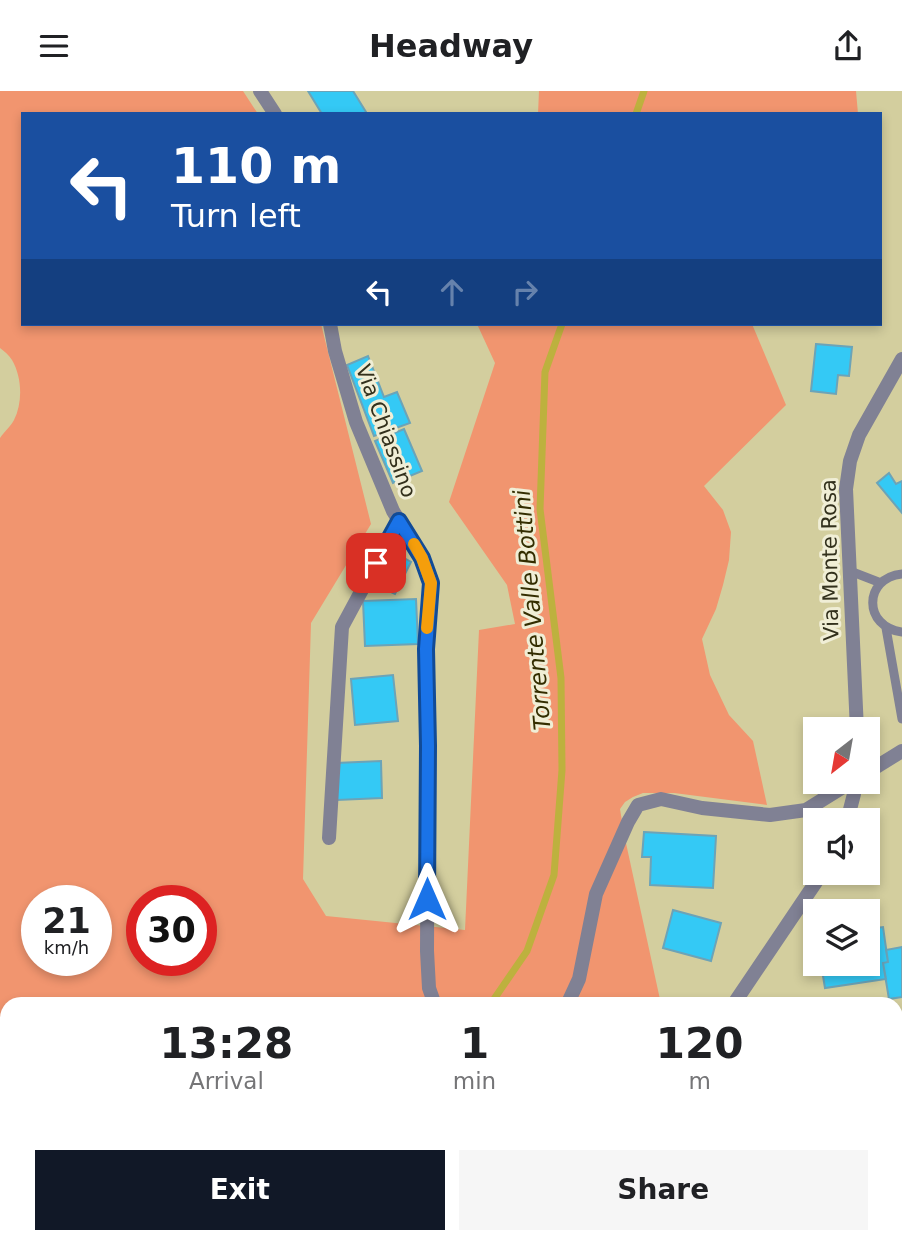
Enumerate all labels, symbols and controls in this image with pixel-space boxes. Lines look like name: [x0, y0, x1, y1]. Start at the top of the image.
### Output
icon: menu: [35, 27, 73, 65]
text: Headway: [369, 27, 533, 65]
icon: share: [829, 27, 867, 65]
text: 110 m: [171, 138, 341, 195]
icon: left: [56, 140, 147, 231]
text: Turn left: [171, 197, 301, 235]
icon: left: [360, 273, 398, 311]
icon: ahead: [433, 273, 471, 311]
icon: right: [506, 273, 544, 311]
street label: Via Chiassino: [351, 361, 421, 501]
street label: Via Monte Rosa: [817, 479, 843, 641]
water label: Torrente Valle Bottini: [508, 488, 555, 731]
pin: [346, 533, 406, 593]
icon: arrive: [357, 544, 395, 582]
north arrow: [803, 717, 880, 795]
map controls: [803, 717, 880, 976]
button: sound: [803, 808, 880, 885]
position arrow: [390, 862, 464, 936]
speed limit sign: 30: [126, 885, 217, 976]
button: layers: [803, 899, 880, 976]
text: 21: [42, 901, 91, 941]
text: km/h: [44, 937, 89, 958]
text: 13:28: [160, 1019, 293, 1068]
text: 1: [460, 1019, 489, 1068]
text: 120: [656, 1019, 743, 1068]
text: Arrival: [189, 1068, 264, 1094]
text: min: [453, 1068, 496, 1094]
text: m: [688, 1068, 711, 1094]
button: Exit: [35, 1150, 445, 1230]
button: Share: [459, 1150, 868, 1230]

